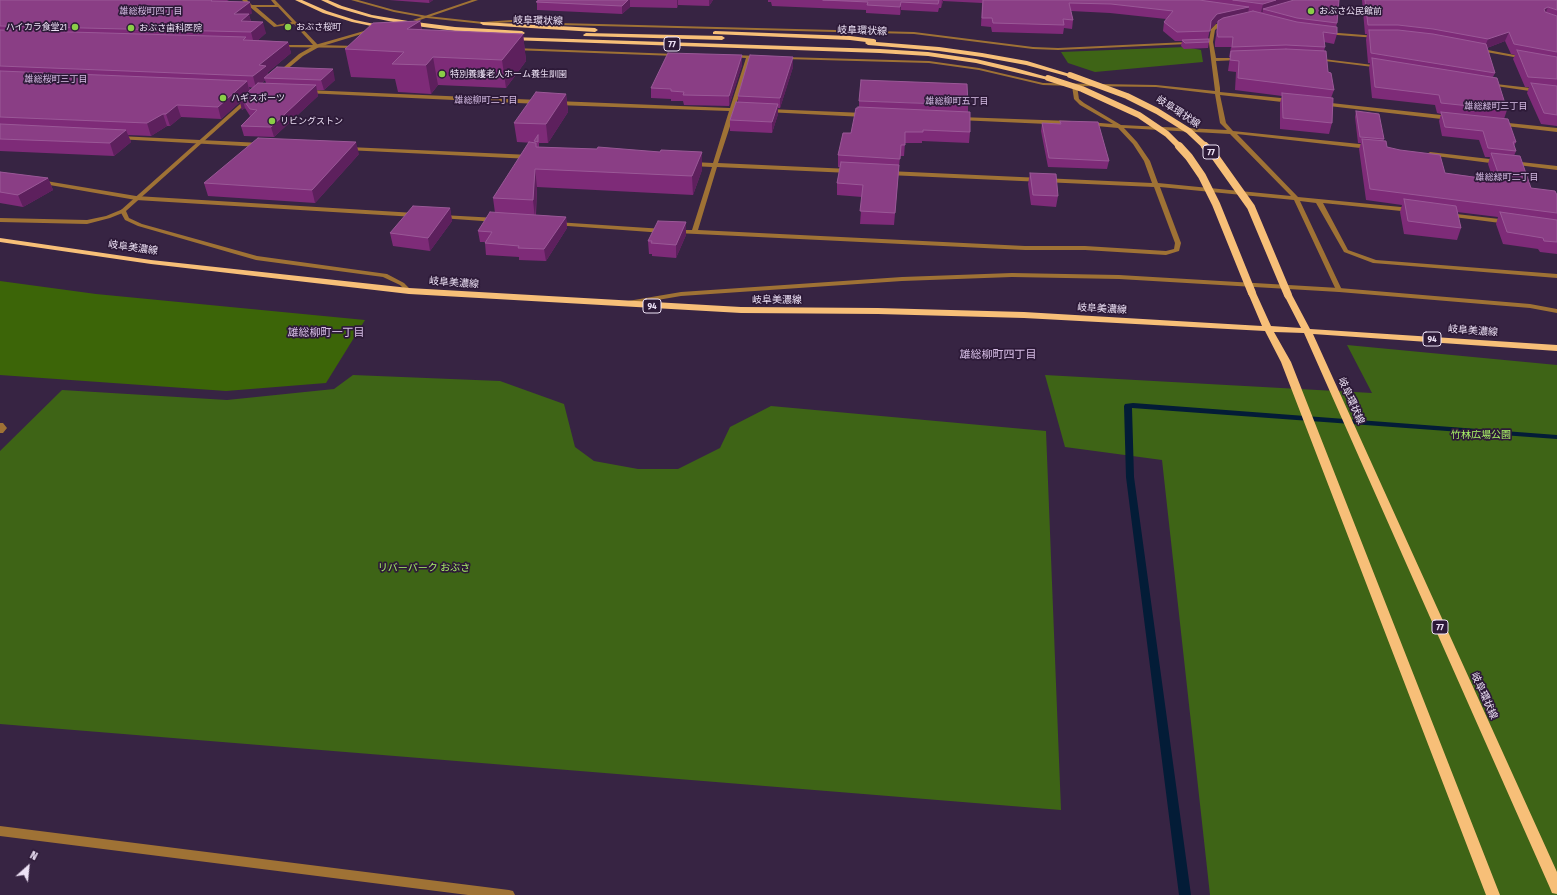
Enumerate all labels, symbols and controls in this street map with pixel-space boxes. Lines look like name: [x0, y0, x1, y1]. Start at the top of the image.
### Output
district label: 雄総桜町四丁目: [120, 6, 182, 16]
marker: おぶさ公民館前: [1306, 6, 1316, 16]
place label: おぶさ公民館前: [1319, 6, 1382, 16]
street label: 岐阜環状線: [513, 15, 563, 27]
place label: ハイカラ食堂21: [6, 22, 67, 32]
marker: ハイカラ食堂21: [70, 22, 80, 32]
marker: おぶさ桜町: [283, 22, 293, 32]
place label: おぶさ桜町: [296, 22, 341, 32]
marker: おぶさ歯科医院: [126, 23, 136, 33]
place label: おぶさ歯科医院: [139, 23, 202, 33]
street label: 岐阜環状線: [837, 24, 887, 38]
road number: 77: [664, 37, 680, 51]
marker: 特別養護老人ホーム養生訓園: [437, 69, 447, 79]
place label: 特別養護老人ホーム養生訓園: [450, 69, 567, 79]
district label: 雄総桜町三丁目: [25, 74, 87, 84]
marker: ハギスポーツ: [218, 93, 228, 103]
place label: ハギスポーツ: [231, 93, 285, 103]
street label: 岐阜環状線: [1154, 93, 1202, 131]
district label: 雄総柳町二丁目: [455, 95, 517, 105]
district label: 雄総柳町五丁目: [926, 96, 988, 106]
district label: 雄総緑町三丁目: [1465, 101, 1527, 111]
marker: リビングストン: [267, 116, 277, 126]
place label: リビングストン: [280, 116, 343, 126]
road number: 77: [1203, 145, 1219, 159]
district label: 雄総緑町二丁目: [1476, 172, 1538, 182]
street label: 岐阜美濃線: [107, 239, 159, 257]
street label: 岐阜美濃線: [429, 275, 479, 291]
street label: 岐阜美濃線: [752, 294, 802, 306]
road number: 94: [643, 299, 661, 313]
street label: 岐阜美濃線: [1077, 302, 1127, 316]
street label: 岐阜美濃線: [1448, 323, 1498, 339]
district label: 雄総柳町一丁目: [288, 326, 364, 340]
road number: 94: [1423, 332, 1441, 346]
district label: 雄総柳町四丁目: [960, 348, 1036, 362]
street label: 岐阜環状線: [1335, 376, 1367, 426]
park label: 竹林広場公園: [1451, 429, 1511, 441]
park label: リバーパーク おぶさ: [378, 562, 470, 574]
road number: 77: [1432, 620, 1448, 634]
street label: 岐阜環状線: [1468, 671, 1500, 721]
north arrow: [8, 847, 48, 887]
text: N: [28, 849, 40, 863]

